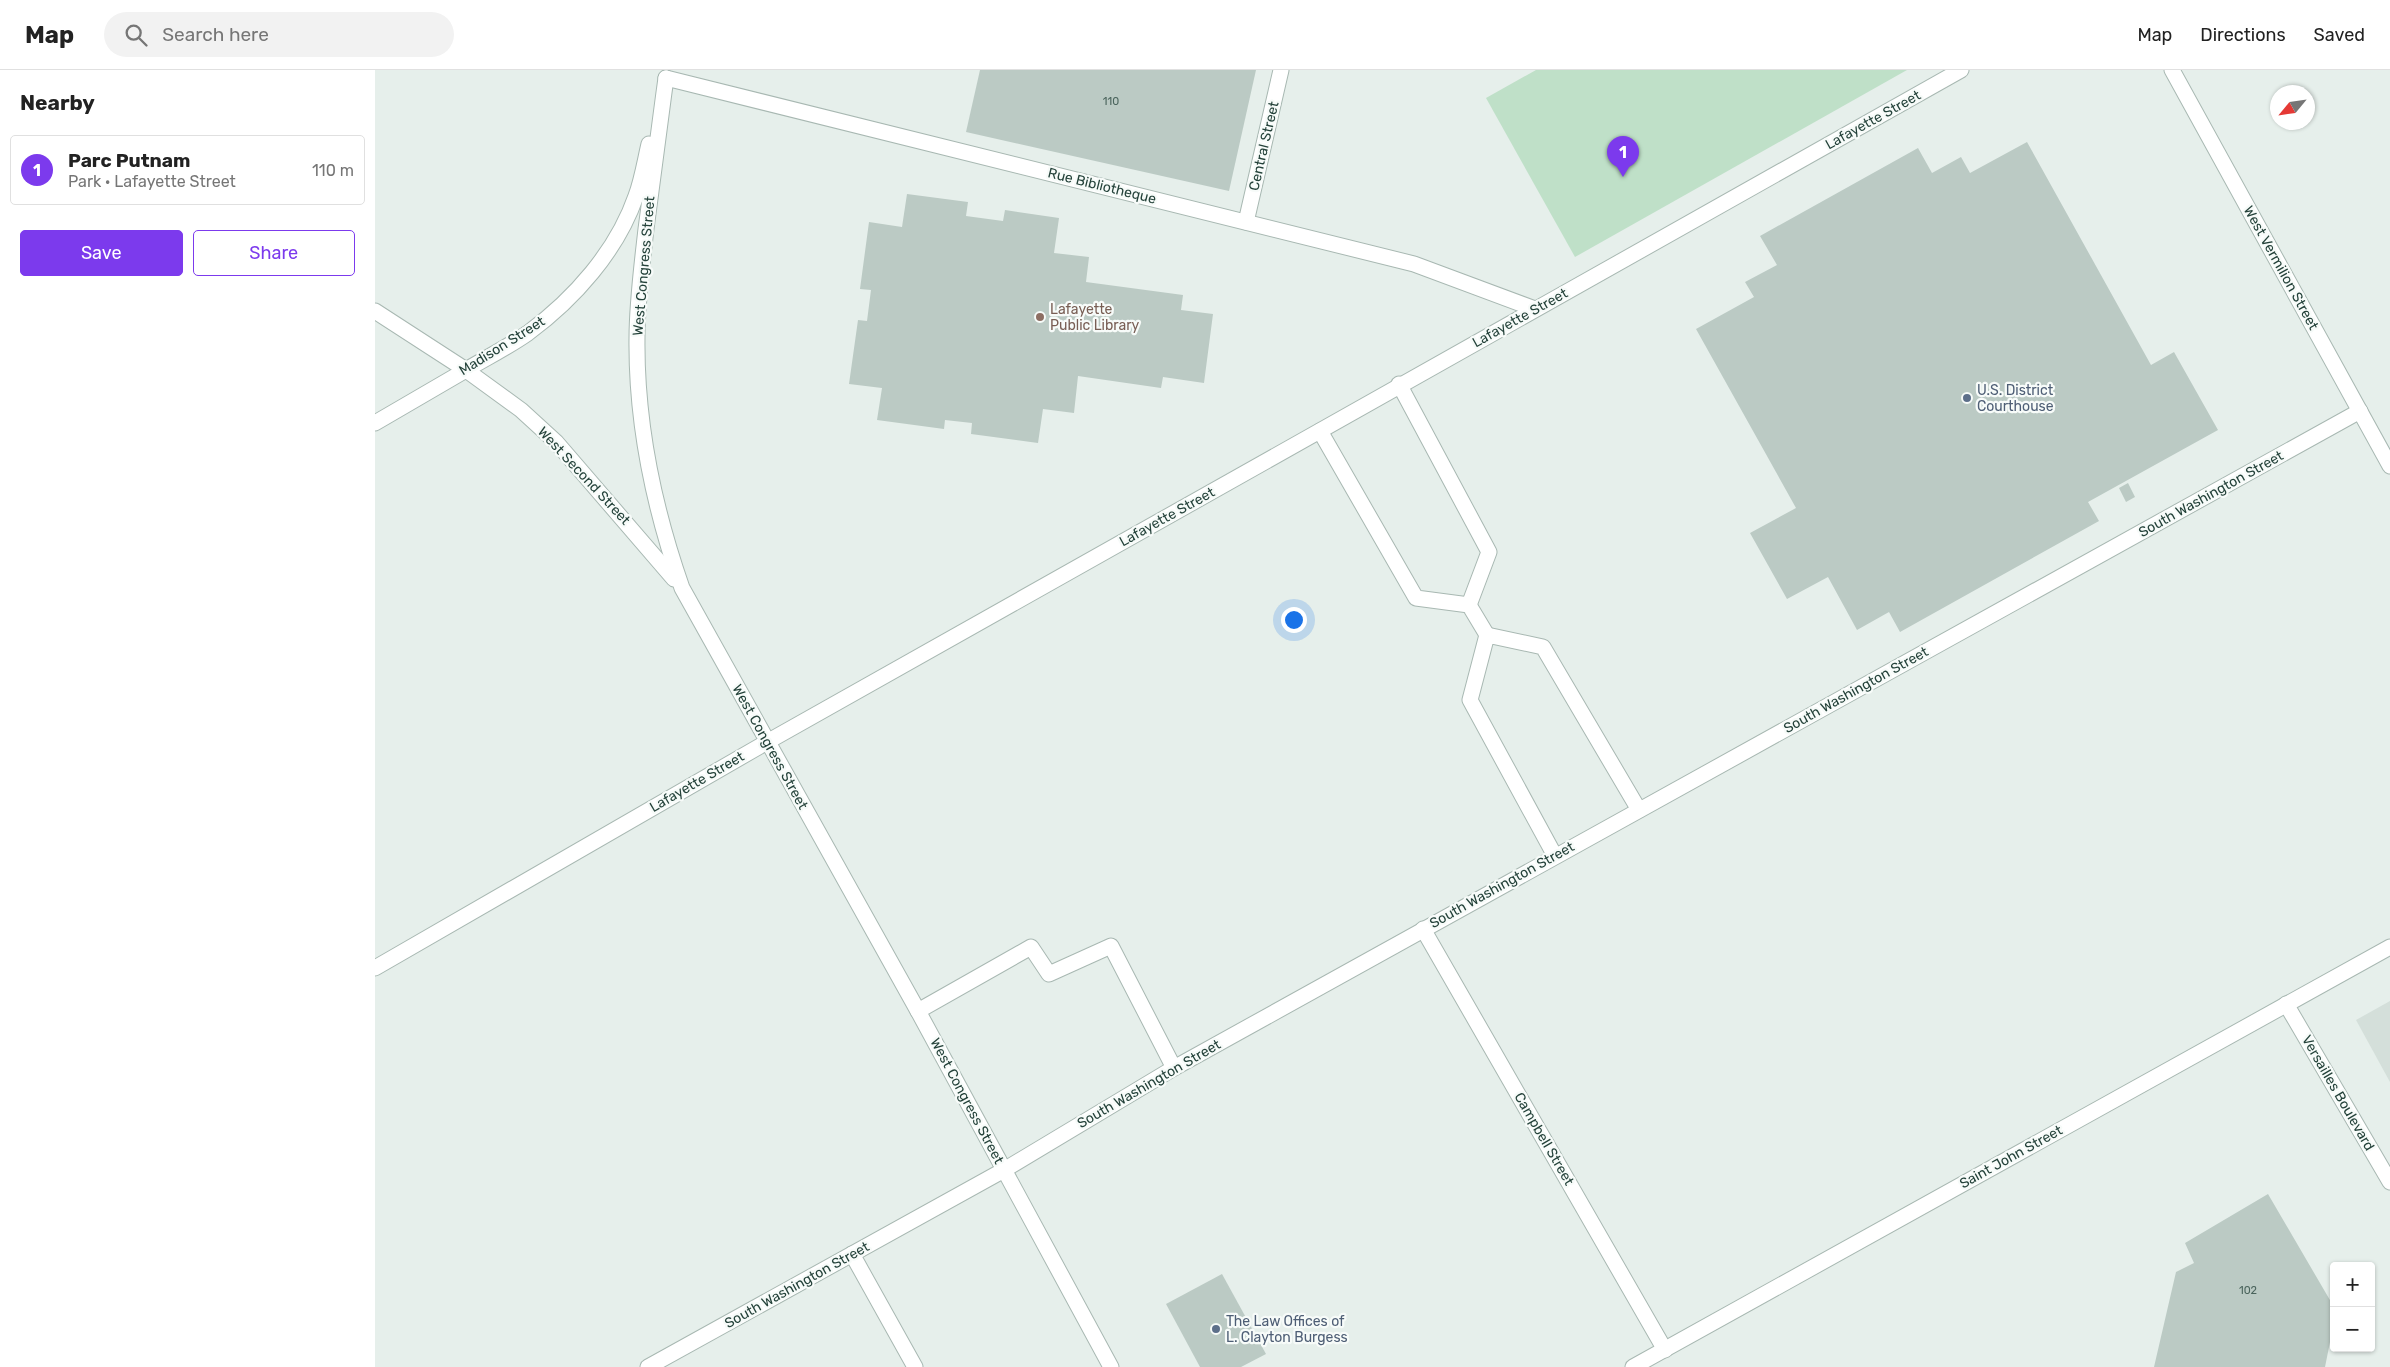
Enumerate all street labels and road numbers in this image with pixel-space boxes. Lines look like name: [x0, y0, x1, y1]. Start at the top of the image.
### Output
street label: Lafayette Street: [1822, 87, 1924, 153]
street label: Central Street: [1245, 99, 1283, 192]
street label: Rue Bibliotheque: [1046, 164, 1158, 208]
street label: West Congress Street: [629, 195, 659, 337]
street label: West Vermilion Street: [2240, 203, 2322, 333]
street label: Lafayette Street: [1469, 285, 1571, 351]
street label: Madison Street: [456, 313, 549, 379]
street label: West Second Street: [534, 423, 634, 529]
street label: South Washington Street: [2136, 447, 2287, 541]
street label: Lafayette Street: [1116, 484, 1218, 550]
street label: South Washington Street: [1781, 643, 1932, 737]
street label: West Congress Street: [729, 682, 812, 813]
street label: Lafayette Street: [647, 748, 748, 816]
street label: South Washington Street: [1427, 838, 1578, 932]
street label: Versailles Boulevard: [2298, 1032, 2378, 1154]
street label: West Congress Street: [927, 1035, 1008, 1167]
street label: South Washington Street: [1074, 1036, 1224, 1132]
street label: Campbell Street: [1510, 1089, 1578, 1189]
street label: Saint John Street: [1957, 1121, 2066, 1192]
street label: South Washington Street: [722, 1238, 873, 1332]

